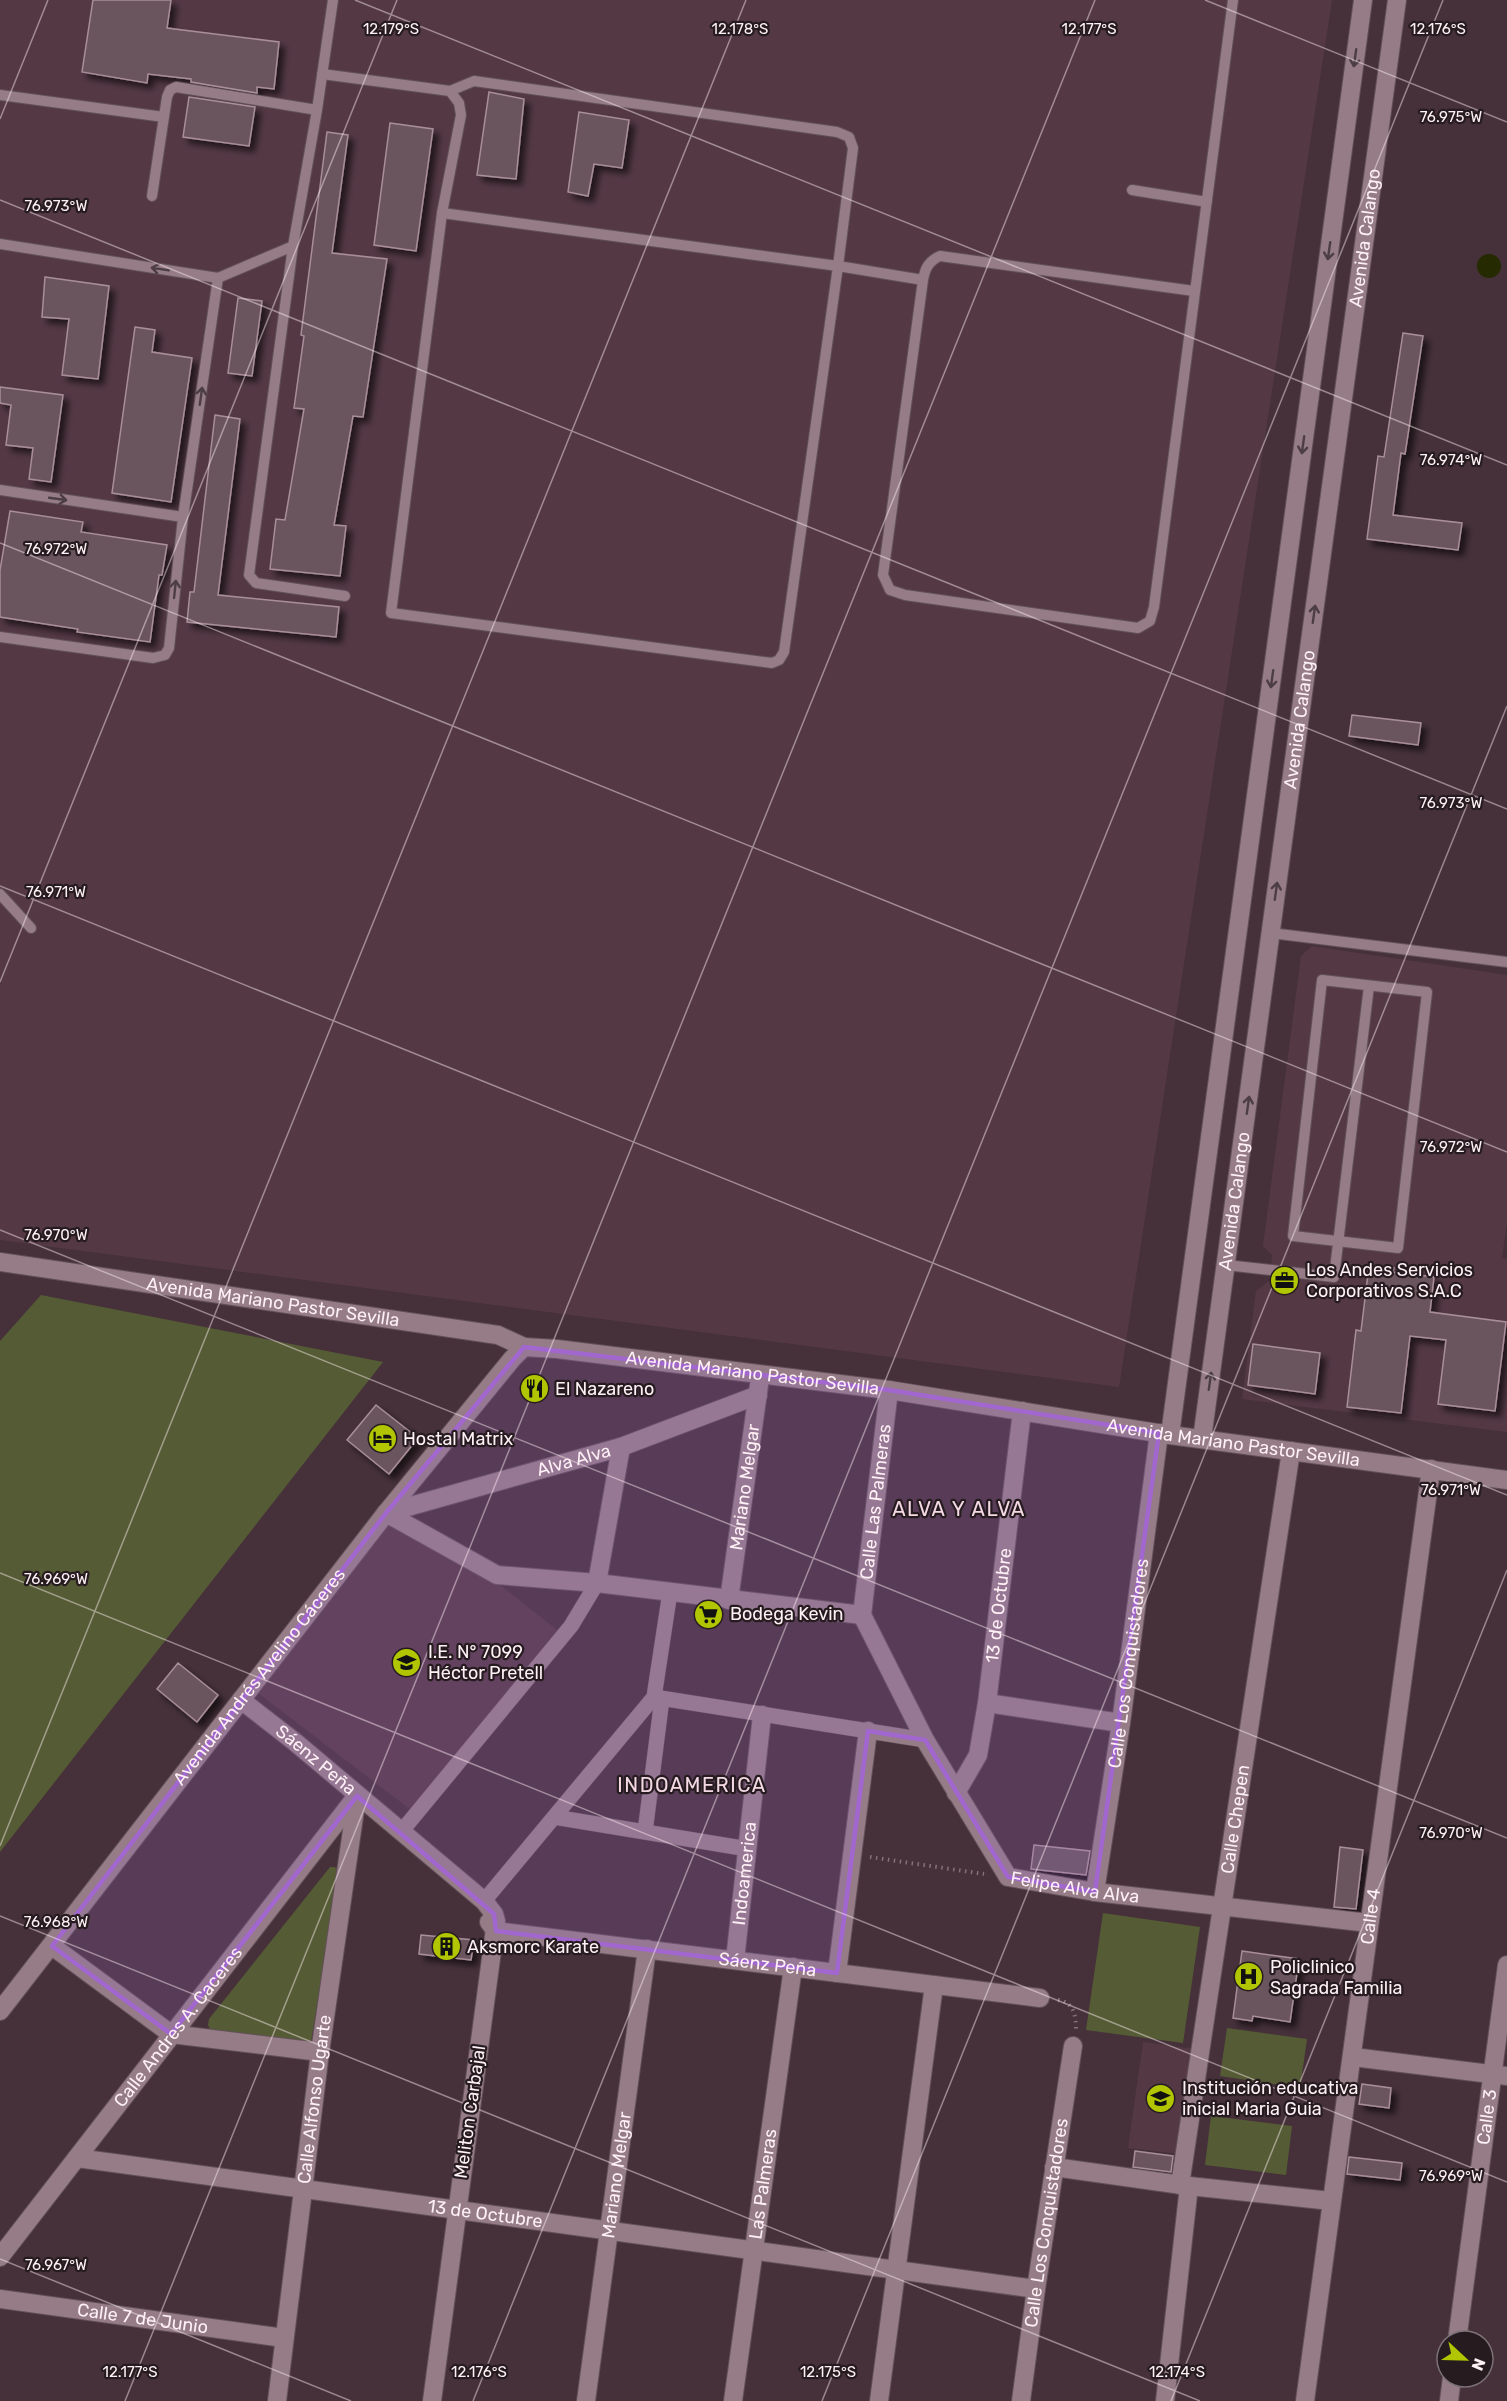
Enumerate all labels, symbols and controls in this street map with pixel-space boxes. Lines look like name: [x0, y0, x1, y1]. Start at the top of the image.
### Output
text: 12.179°S: [363, 20, 419, 38]
text: 12.178°S: [712, 20, 768, 38]
text: 12.177°S: [1062, 20, 1116, 38]
text: 12.176°S: [1410, 20, 1466, 38]
one-way arrow: [1349, 48, 1360, 67]
text: 76.975°W: [1420, 108, 1482, 126]
street label: Avenida Calango: [1344, 167, 1385, 309]
text: 76.973°W: [25, 197, 87, 215]
one-way arrow: [1323, 241, 1334, 261]
one-way arrow: [151, 263, 171, 274]
one-way arrow: [195, 387, 206, 407]
one-way arrow: [1297, 434, 1308, 454]
text: 76.974°W: [1420, 451, 1482, 469]
one-way arrow: [47, 493, 67, 504]
text: 76.972°W: [25, 540, 87, 558]
one-way arrow: [170, 580, 181, 600]
one-way arrow: [1308, 605, 1319, 625]
street label: Avenida Calango: [1279, 649, 1320, 790]
one-way arrow: [1266, 669, 1277, 689]
text: 76.973°W: [1420, 794, 1482, 812]
one-way arrow: [1271, 881, 1282, 901]
text: 76.971°W: [26, 883, 86, 901]
one-way arrow: [1242, 1095, 1253, 1115]
street label: Avenida Calango: [1214, 1130, 1255, 1272]
text: 76.972°W: [1420, 1138, 1482, 1156]
text: 76.970°W: [24, 1226, 88, 1244]
place label: Los Andes Servicios Corporativos S.A.C: [1306, 1259, 1473, 1302]
office icon: Los Andes Servicios Corporativos S.A.C: [1269, 1264, 1301, 1296]
street label: Avenida Mariano Pastor Sevilla: [145, 1273, 401, 1331]
street label: Avenida Mariano Pastor Sevilla: [624, 1347, 881, 1400]
one-way arrow: [1205, 1372, 1216, 1392]
restaurant icon: El Nazareno: [518, 1373, 550, 1405]
place label: El Nazareno: [555, 1378, 654, 1400]
street label: Avenida Mariano Pastor Sevilla: [1105, 1414, 1361, 1471]
street label: Mariano Melgar: [725, 1422, 764, 1552]
hotel icon: Hostal Matrix: [366, 1423, 398, 1455]
street label: Calle Las Palmeras: [855, 1423, 896, 1581]
place label: Hostal Matrix: [403, 1428, 513, 1450]
street label: Alva Alva: [534, 1439, 613, 1481]
text: 76.971°W: [1421, 1481, 1481, 1499]
district label: ALVA Y ALVA: [892, 1497, 1026, 1521]
street label: 13 de Octubre: [981, 1547, 1017, 1664]
street label: Calle Los Conquistadores: [1103, 1557, 1153, 1770]
street label: Avenida Andrés Avelino Cáceres: [168, 1564, 350, 1789]
text: 76.969°W: [24, 1570, 88, 1588]
supermarket icon: Bodega Kevin: [693, 1598, 725, 1630]
place label: Bodega Kevin: [730, 1603, 844, 1625]
place label: I.E. N° 7099 Héctor Pretell: [428, 1641, 543, 1684]
school or university icon: I.E. N° 7099 Héctor Pretell: [391, 1646, 423, 1678]
street label: Sáenz Peña: [271, 1720, 361, 1800]
street label: Calle Chepen: [1216, 1763, 1254, 1875]
district label: INDOAMERICA: [617, 1773, 767, 1797]
street label: Indoamerica: [728, 1821, 761, 1926]
text: 76.970°W: [1419, 1824, 1483, 1842]
street label: Felipe Alva Alva: [1009, 1867, 1140, 1908]
street label: Calle 4: [1356, 1887, 1385, 1946]
text: 76.968°W: [24, 1913, 88, 1931]
building icon: Aksmorc Karate: [430, 1931, 462, 1963]
place label: Aksmorc Karate: [467, 1936, 599, 1958]
street label: Calle Andres A. Caceres: [109, 1942, 247, 2112]
street label: Sáenz Peña: [717, 1948, 818, 1981]
place label: Policlinico Sagrada Familia: [1270, 1956, 1403, 1999]
hospital icon: Policlinico Sagrada Familia: [1233, 1961, 1265, 1993]
street label: Calle Alfonso Ugarte: [293, 2013, 336, 2185]
street label: Meliton Carbajal: [450, 2044, 490, 2180]
place label: Institución educativa inicial Maria Guia: [1182, 2077, 1359, 2120]
school or university icon: Institución educativa inicial Maria Guia: [1145, 2082, 1177, 2114]
street label: Calle 3: [1472, 2088, 1501, 2146]
street label: Mariano Melgar: [597, 2110, 636, 2240]
street label: Calle Los Conquistadores: [1020, 2117, 1073, 2329]
street label: Las Palmeras: [744, 2127, 782, 2241]
text: 76.969°W: [1419, 2167, 1483, 2185]
street label: 13 de Octubre: [426, 2195, 544, 2232]
text: 76.967°W: [25, 2256, 87, 2274]
street label: Calle 7 de Junio: [76, 2299, 209, 2338]
north arrow: [1435, 2329, 1495, 2389]
text: N: [1467, 2356, 1489, 2373]
text: 12.177°S: [103, 2363, 157, 2381]
text: 12.176°S: [451, 2363, 507, 2381]
text: 12.175°S: [800, 2363, 856, 2381]
text: 12.174°S: [1149, 2363, 1205, 2381]

